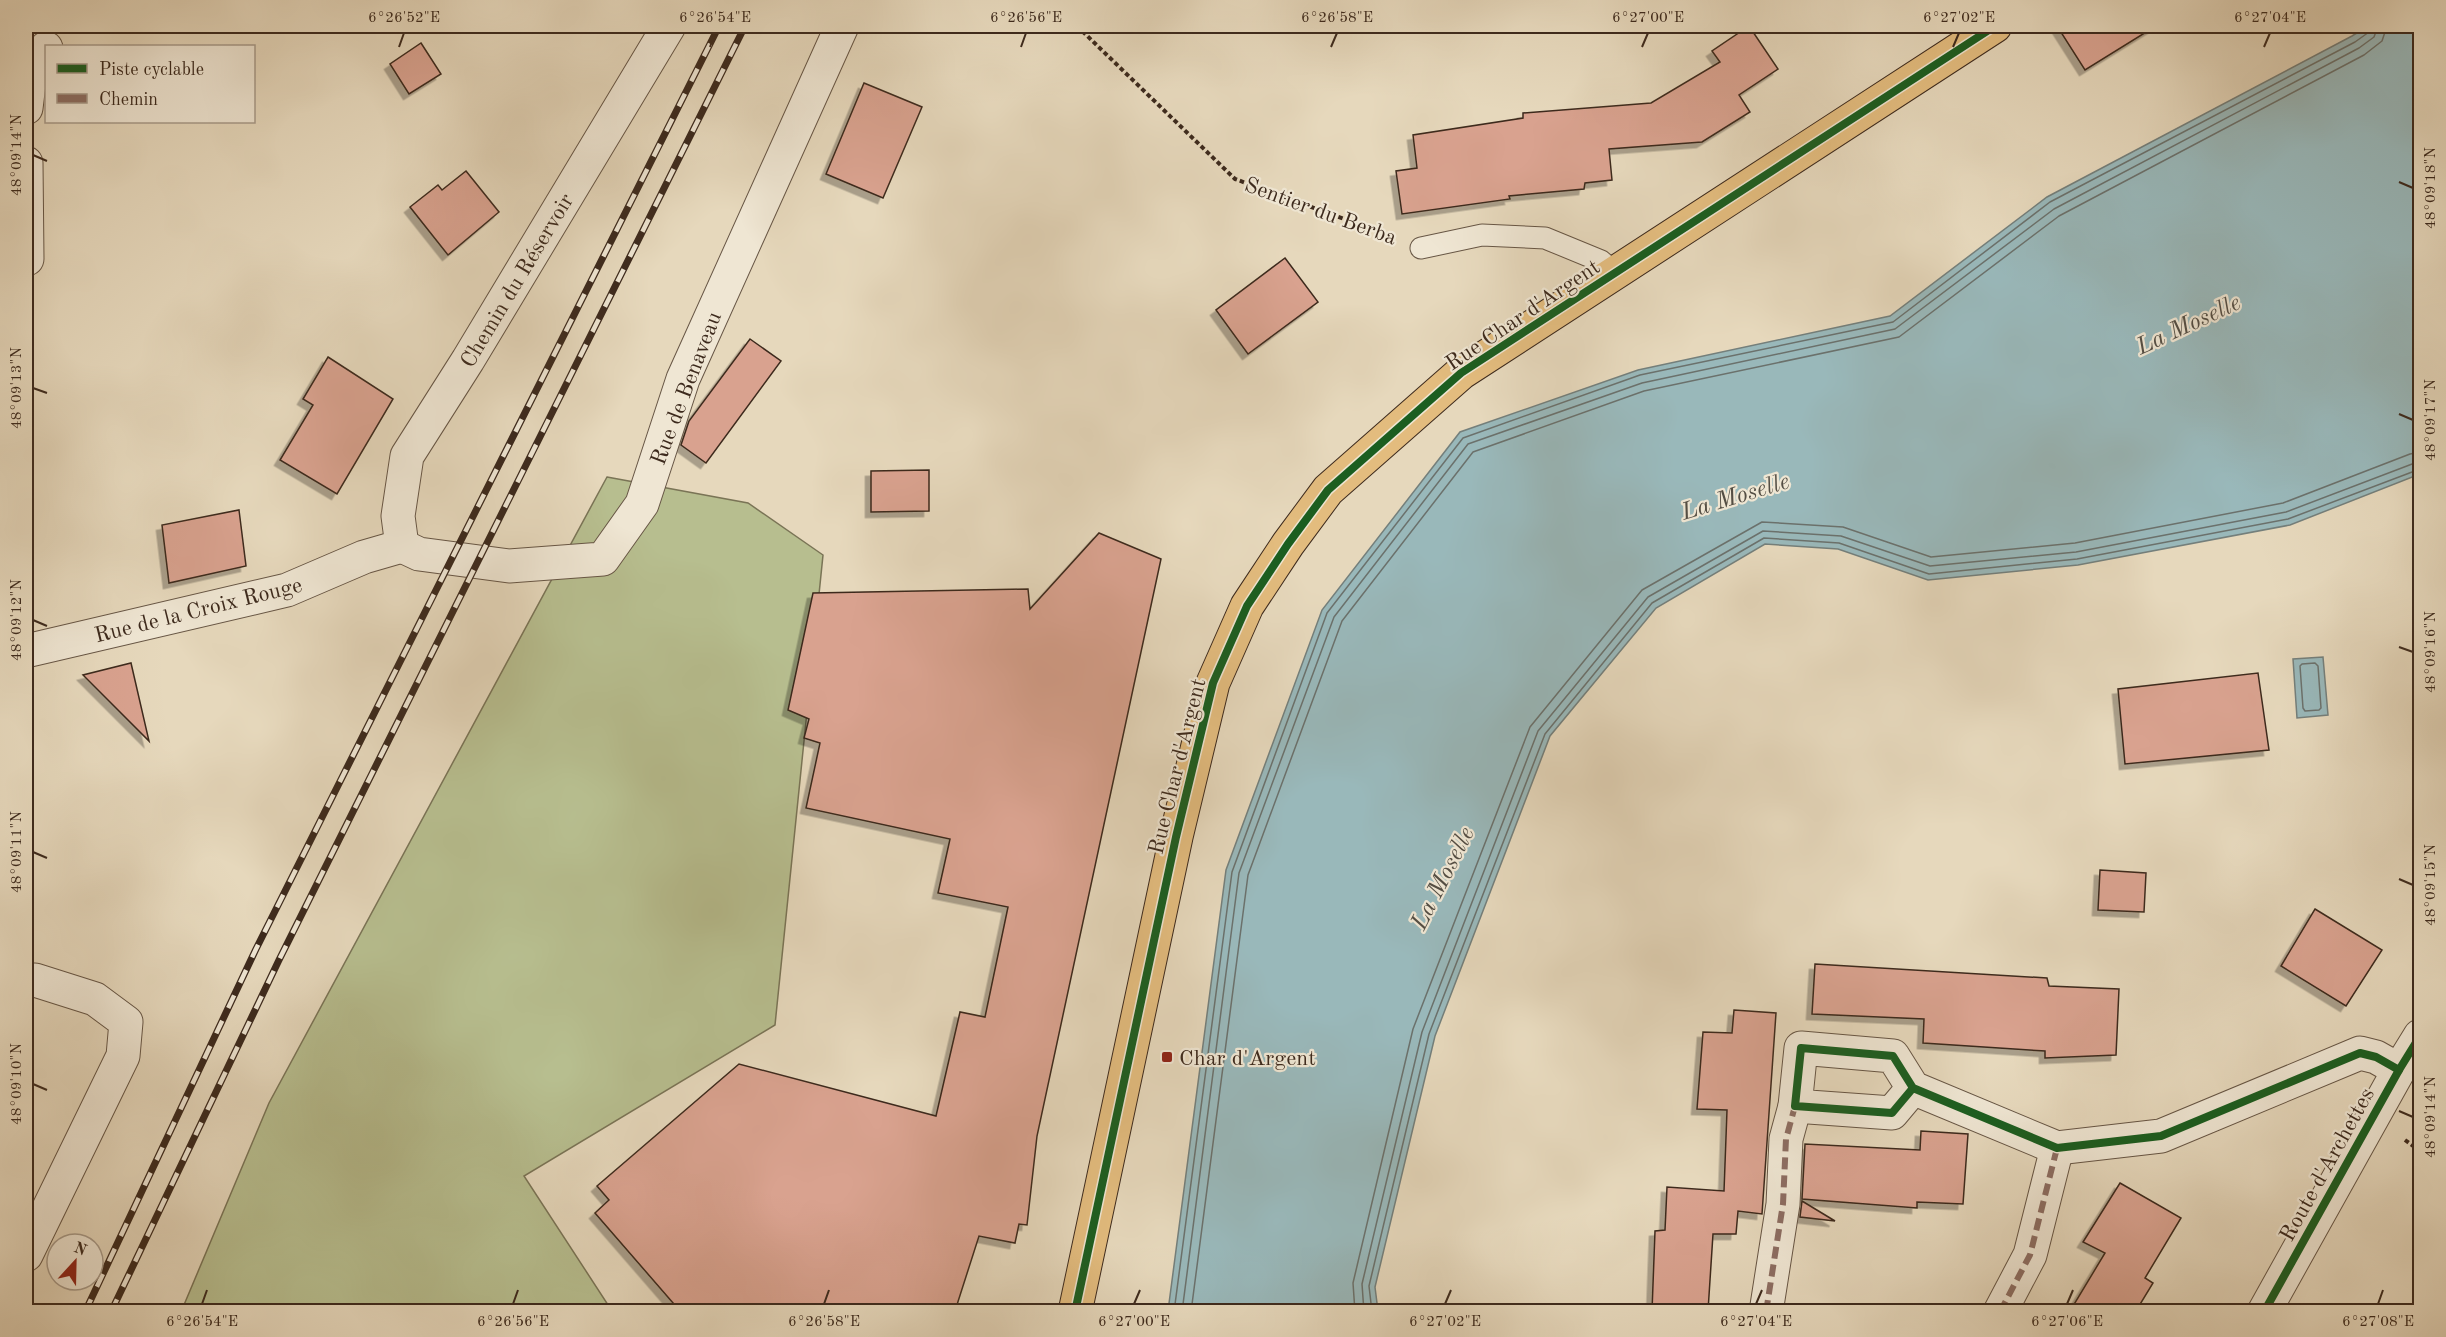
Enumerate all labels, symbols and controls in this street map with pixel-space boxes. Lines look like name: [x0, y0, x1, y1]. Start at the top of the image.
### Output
text: 6°26'52"E: [368, 11, 440, 26]
text: 6°26'54"E: [679, 11, 751, 26]
text: 6°26'56"E: [990, 11, 1062, 26]
text: 6°26'58"E: [1301, 11, 1373, 26]
text: 6°27'00"E: [1612, 11, 1684, 26]
text: 6°27'02"E: [1923, 11, 1995, 26]
text: 6°27'04"E: [2234, 11, 2306, 26]
legend: [45, 45, 255, 123]
text: Piste cyclable: [99, 61, 204, 79]
text: Chemin: [99, 91, 158, 109]
text: 48°09'14"N: [10, 114, 25, 196]
text: 48°09'18"N: [2424, 147, 2439, 229]
street label: Sentier du Berba: [1241, 174, 1400, 250]
street label: Chemin du Réservoir: [457, 190, 578, 372]
street label: Rue Char d'Argent: [1442, 256, 1604, 375]
water label: La Moselle: [2132, 291, 2245, 361]
street label: Rue de Benaveau: [648, 309, 726, 468]
text: 48°09'13"N: [10, 347, 25, 429]
text: 48°09'17"N: [2424, 379, 2439, 461]
water label: La Moselle: [1677, 470, 1793, 526]
street label: Rue de la Croix Rouge: [92, 574, 305, 647]
text: 48°09'12"N: [10, 579, 25, 661]
text: 48°09'16"N: [2424, 611, 2439, 693]
street label: Rue Char d'Argent: [1145, 676, 1210, 857]
text: 48°09'11"N: [10, 811, 25, 893]
water label: La Moselle: [1407, 823, 1480, 935]
text: 48°09'15"N: [2424, 844, 2439, 926]
text: 48°09'10"N: [10, 1043, 25, 1125]
place label: Char d'Argent: [1179, 1048, 1316, 1070]
marker: Char d'Argent: [1160, 1050, 1174, 1064]
text: 48°09'14"N: [2424, 1076, 2439, 1158]
street label: Route d'Archettes: [2276, 1085, 2379, 1245]
north arrow: [45, 1232, 105, 1292]
text: N: [71, 1240, 89, 1260]
text: 6°26'54"E: [166, 1315, 238, 1330]
text: 6°26'56"E: [477, 1315, 549, 1330]
text: 6°26'58"E: [788, 1315, 860, 1330]
text: 6°27'00"E: [1098, 1315, 1170, 1330]
text: 6°27'02"E: [1409, 1315, 1481, 1330]
text: 6°27'04"E: [1720, 1315, 1792, 1330]
text: 6°27'06"E: [2031, 1315, 2103, 1330]
text: 6°27'08"E: [2342, 1315, 2414, 1330]

